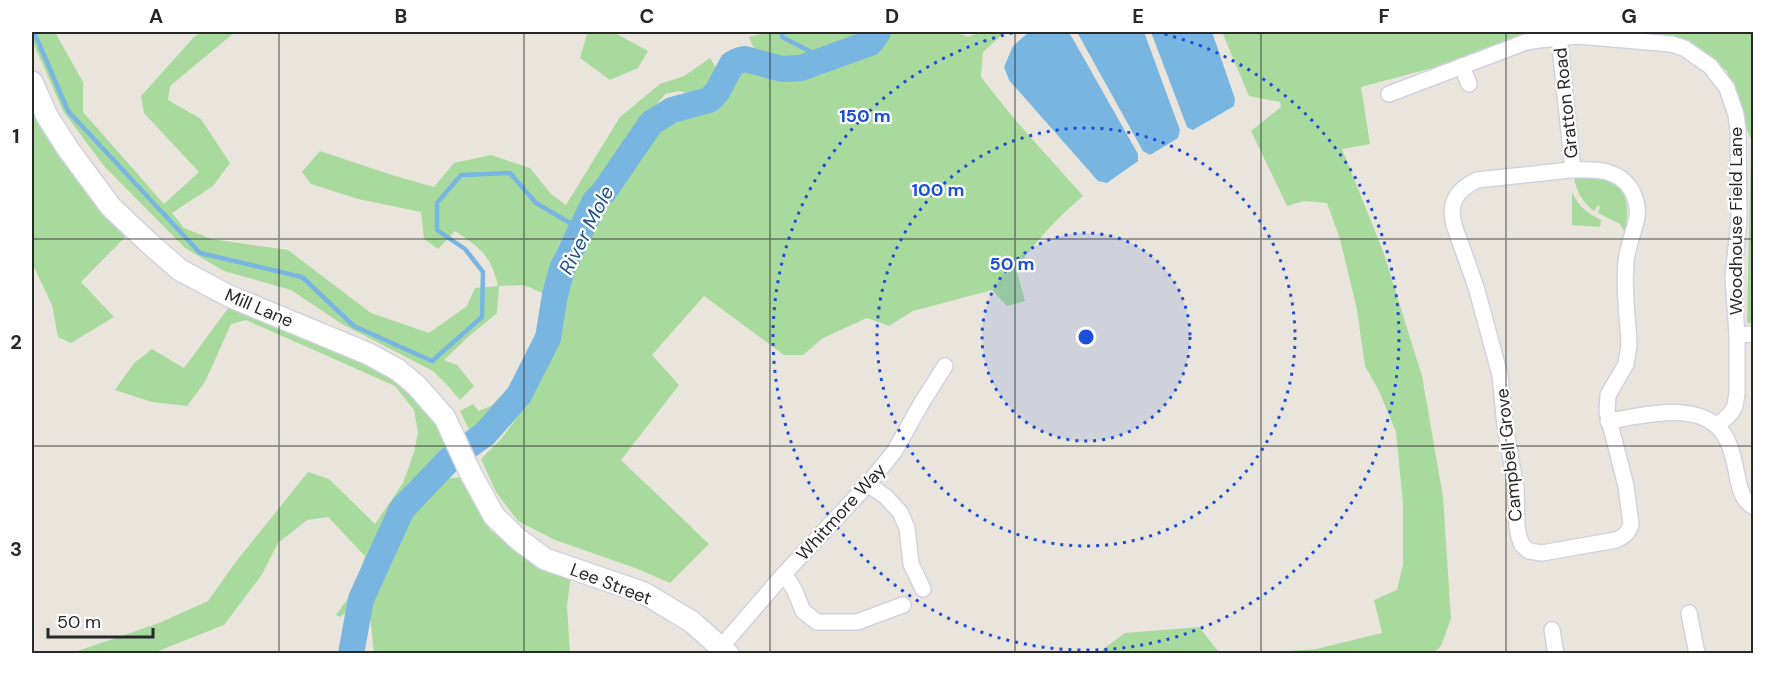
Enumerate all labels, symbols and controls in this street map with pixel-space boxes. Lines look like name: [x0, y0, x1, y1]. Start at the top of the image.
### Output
text: A: [149, 3, 163, 29]
text: B: [395, 3, 407, 29]
text: C: [640, 3, 654, 29]
text: D: [885, 3, 899, 29]
text: E: [1132, 3, 1144, 29]
text: F: [1378, 3, 1390, 29]
text: G: [1621, 3, 1637, 29]
street label: Gratton Road: [1548, 46, 1584, 160]
text: 150 m: [839, 104, 891, 128]
text: 1: [12, 123, 20, 149]
street label: Woodhouse Field Lane: [1724, 127, 1748, 315]
text: 100 m: [911, 178, 965, 202]
water label: River Mole: [553, 181, 619, 279]
text: 50 m: [989, 252, 1035, 276]
street label: Mill Lane: [221, 283, 297, 333]
centre of rings: [1076, 327, 1096, 347]
text: 2: [10, 329, 22, 355]
street label: Campbell Grove: [1490, 387, 1528, 523]
street label: Whitmore Way: [791, 458, 891, 566]
text: 3: [10, 536, 22, 562]
street label: Lee Street: [567, 558, 655, 610]
scale bar: [48, 601, 153, 639]
text: 50 m: [57, 610, 101, 634]

